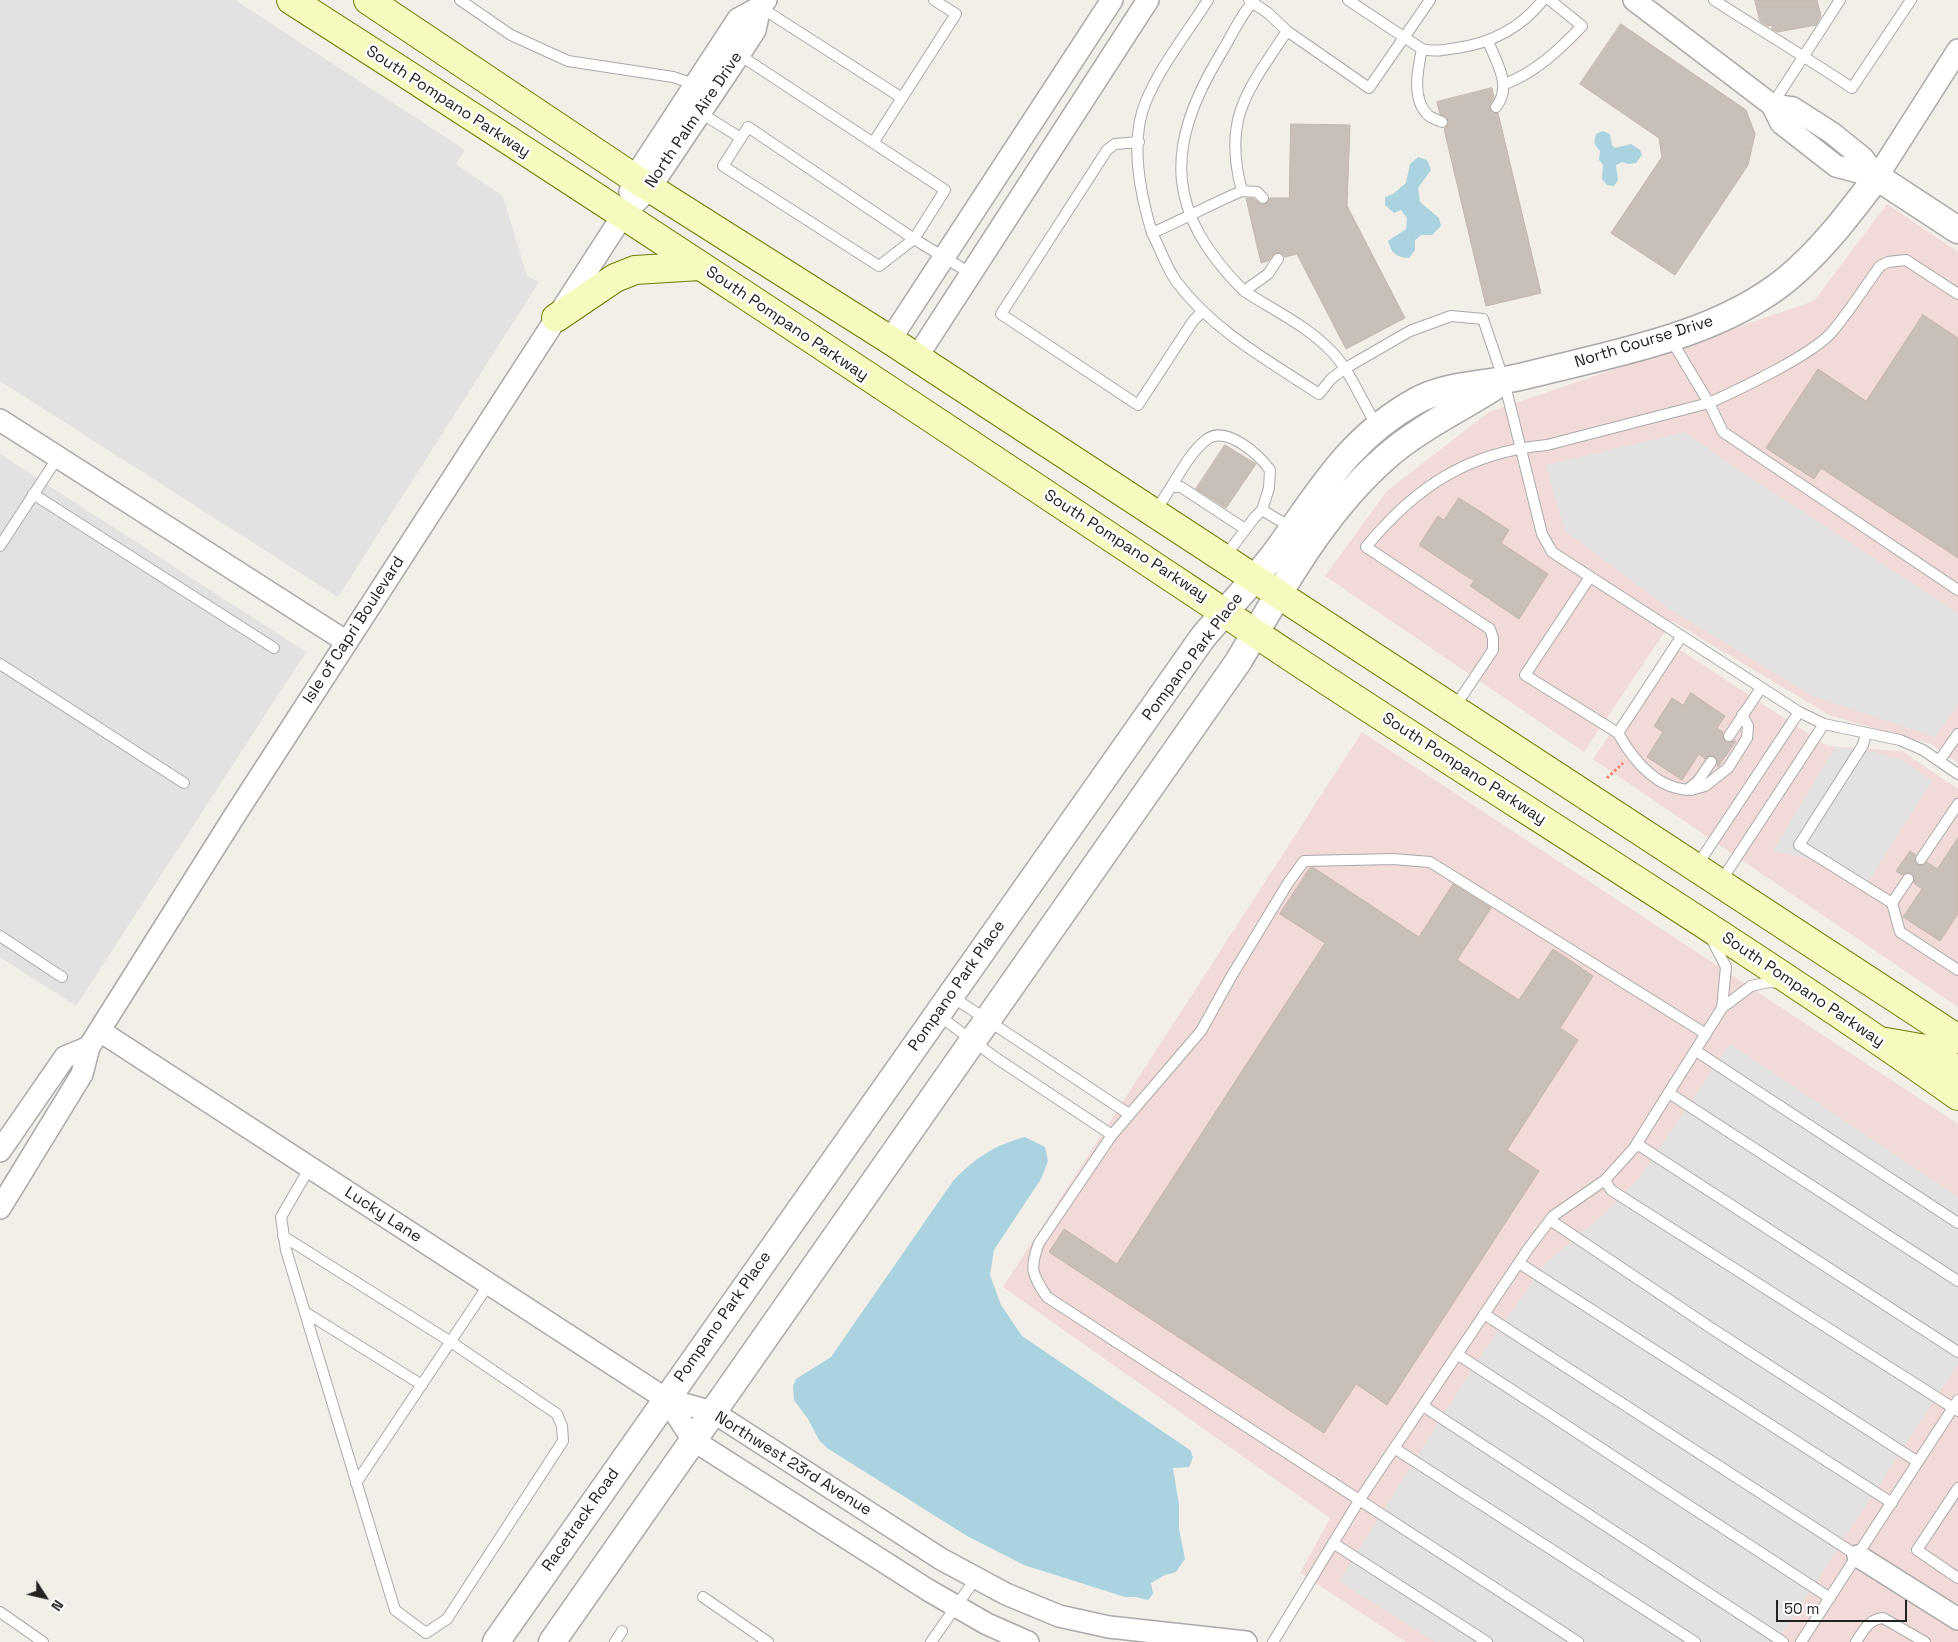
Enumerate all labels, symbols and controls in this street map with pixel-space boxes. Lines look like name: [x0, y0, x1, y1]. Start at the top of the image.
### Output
street label: South Pompano Parkway: [362, 42, 534, 162]
street label: North Palm Aire Drive: [641, 48, 747, 192]
street label: South Pompano Parkway: [702, 262, 872, 386]
street label: North Course Drive: [1572, 312, 1716, 372]
street label: South Pompano Parkway: [1040, 486, 1212, 606]
street label: Isle of Capri Boulevard: [299, 553, 409, 707]
street label: Pompano Park Place: [1139, 589, 1247, 725]
street label: South Pompano Parkway: [1378, 709, 1550, 829]
street label: Pompano Park Place: [905, 917, 1009, 1055]
street label: South Pompano Parkway: [1718, 928, 1888, 1052]
street label: Lucky Lane: [341, 1183, 425, 1247]
street label: Pompano Park Place: [671, 1248, 775, 1386]
street label: Northwest 23rd Avenue: [711, 1408, 875, 1520]
street label: Racetrack Road: [538, 1465, 624, 1575]
north arrow: [20, 1572, 70, 1622]
scale bar: [1778, 1590, 1909, 1622]
text: N: [47, 1597, 67, 1615]
text: 50 m: [1784, 1599, 1819, 1618]

